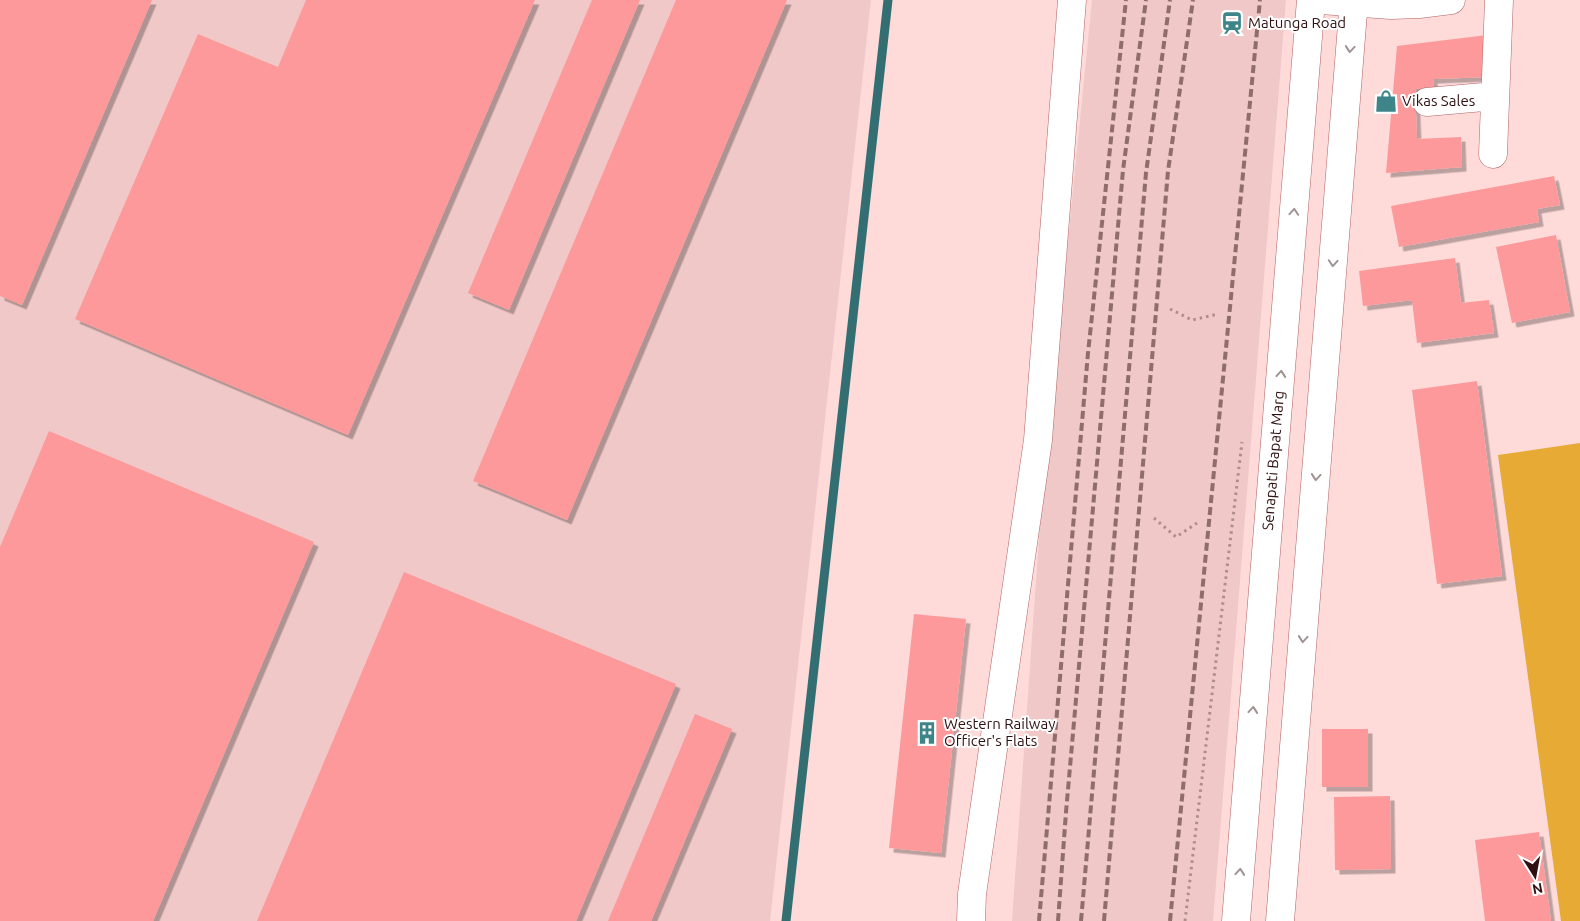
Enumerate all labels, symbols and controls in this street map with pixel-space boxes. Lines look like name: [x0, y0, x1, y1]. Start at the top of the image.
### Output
station icon: Matunga Road: [1219, 10, 1245, 36]
place label: Matunga Road: [1248, 14, 1346, 31]
one-way arrow: [1345, 45, 1356, 53]
shop icon: Vikas Sales: [1373, 88, 1399, 114]
place label: Vikas Sales: [1402, 92, 1475, 109]
one-way arrow: [1289, 208, 1300, 216]
one-way arrow: [1328, 259, 1339, 267]
one-way arrow: [1275, 370, 1286, 378]
street label: Senapati Bapat Marg: [1259, 390, 1287, 531]
one-way arrow: [1311, 474, 1322, 482]
one-way arrow: [1297, 635, 1308, 643]
one-way arrow: [1248, 706, 1259, 714]
place label: Western Railway Officer's Flats: [944, 715, 1055, 749]
building icon: Western Railway Officer's Flats: [914, 720, 940, 746]
north arrow: [1510, 851, 1560, 901]
one-way arrow: [1234, 868, 1245, 876]
text: N: [1531, 880, 1544, 898]

